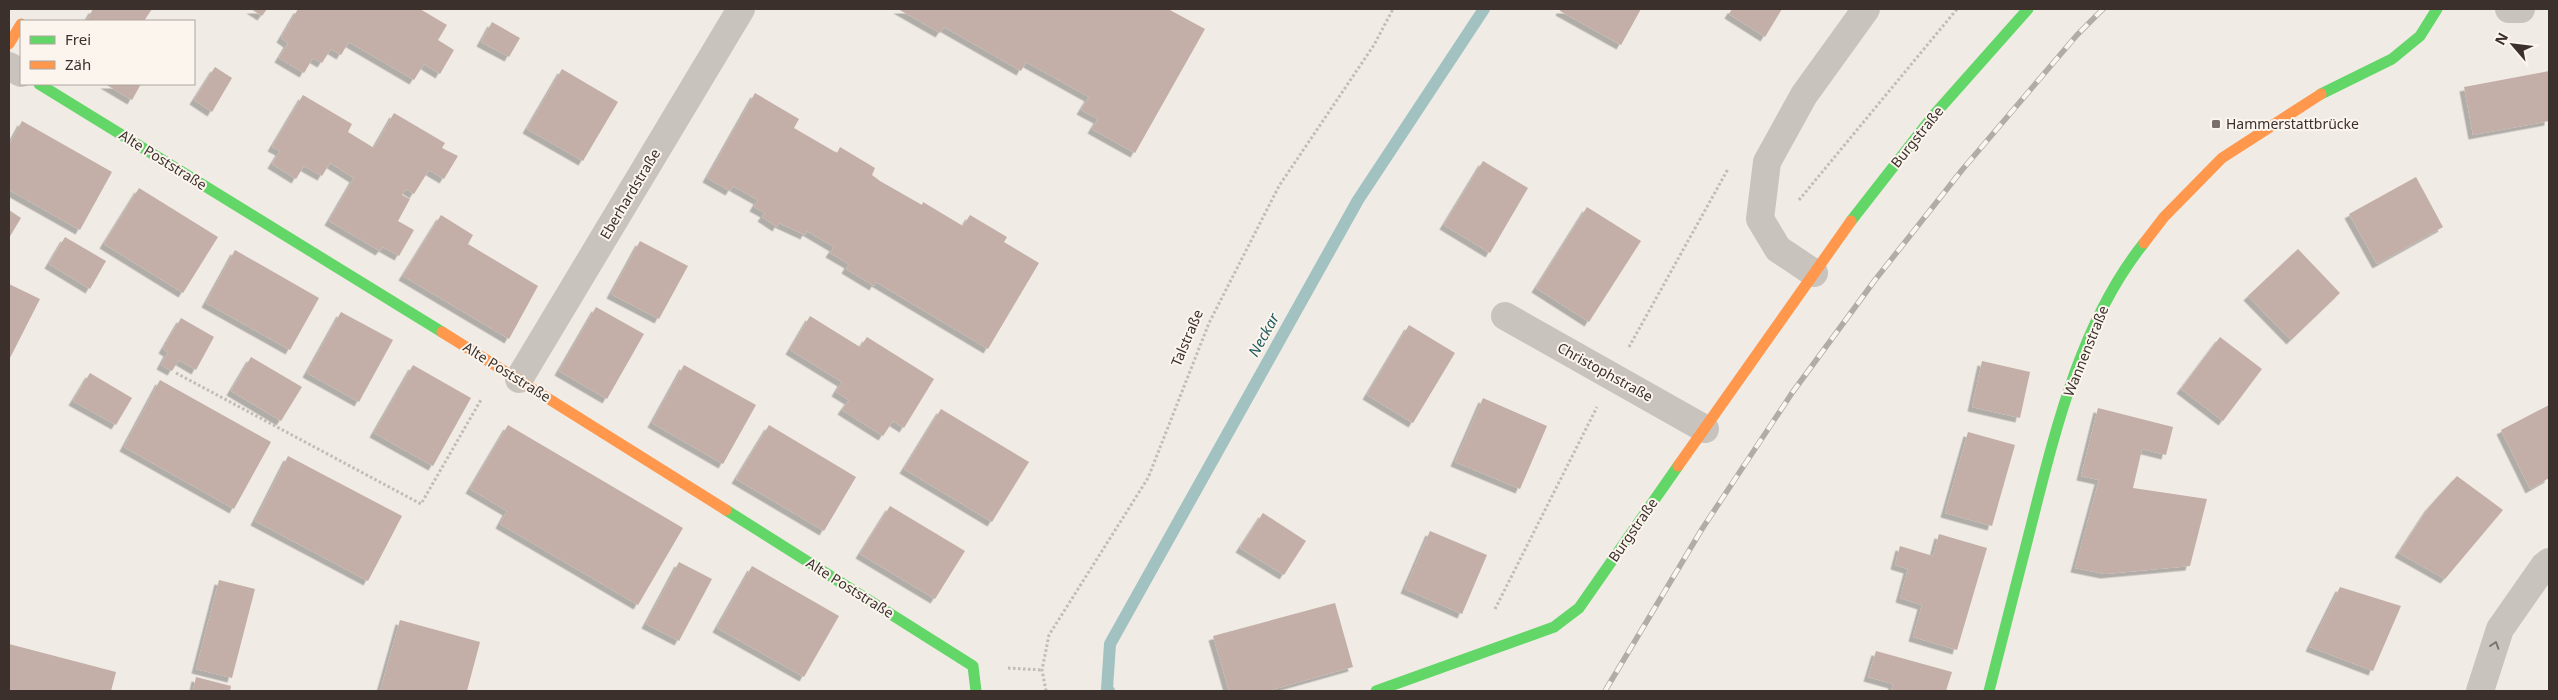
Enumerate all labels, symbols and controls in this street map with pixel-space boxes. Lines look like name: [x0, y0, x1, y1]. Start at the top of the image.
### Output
legend: [20, 20, 195, 85]
north arrow: [2488, 20, 2538, 70]
text: Frei: [65, 29, 91, 49]
text: N: [2490, 29, 2512, 48]
text: Zäh: [65, 54, 91, 74]
street label: Burgstraße: [1886, 102, 1947, 171]
place label: Hammerstattbrücke: [2226, 114, 2359, 133]
marker: Hammerstattbrücke: [2210, 118, 2222, 130]
street label: Alte Poststraße: [116, 125, 211, 194]
street label: Eberhardstraße: [595, 145, 664, 243]
street label: Wannenstraße: [2059, 303, 2112, 399]
street label: Talstraße: [1166, 306, 1207, 369]
water label: Neckar: [1243, 308, 1284, 360]
street label: Alte Poststraße: [460, 337, 555, 406]
street label: Christophstraße: [1554, 338, 1656, 406]
street label: Burgstraße: [1604, 494, 1662, 565]
street label: Alte Poststraße: [803, 553, 898, 622]
one-way arrow: [2489, 641, 2499, 650]

